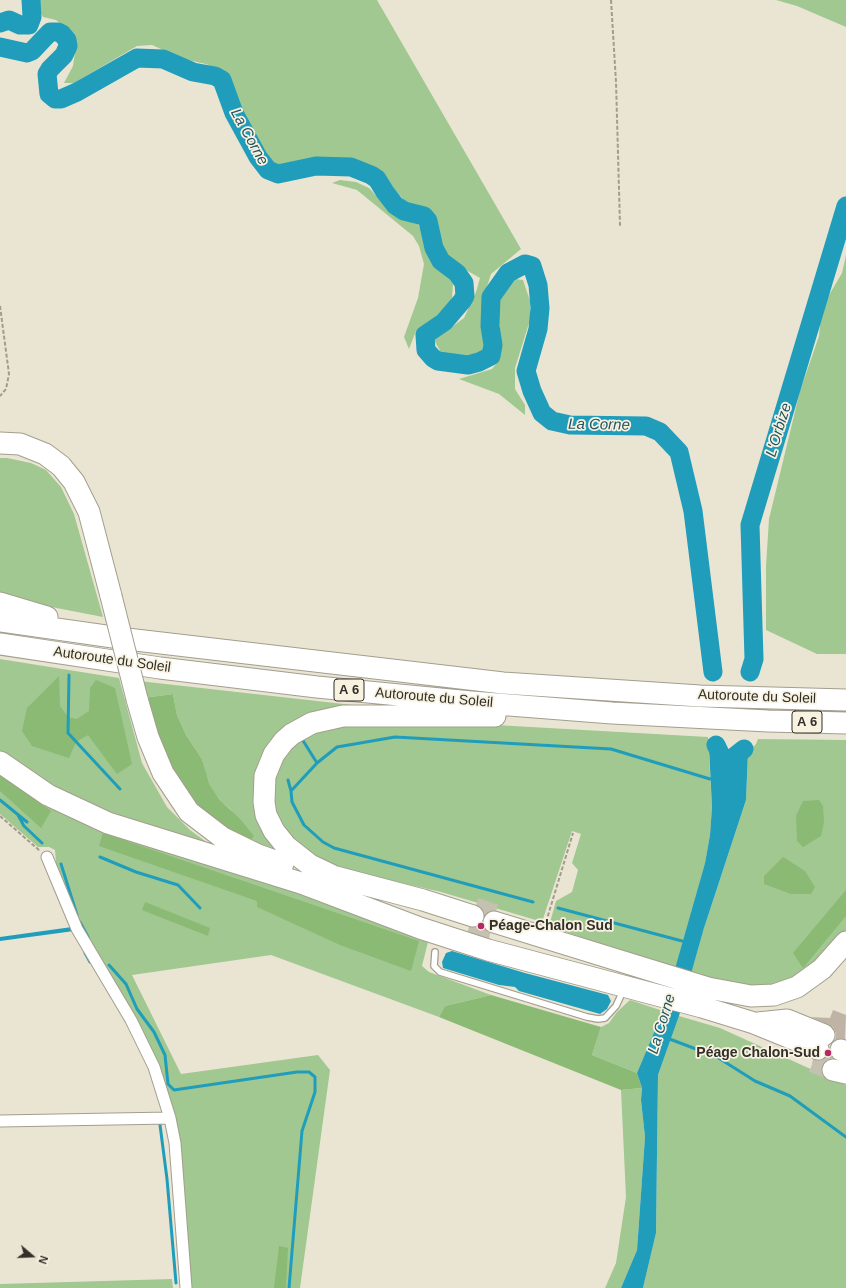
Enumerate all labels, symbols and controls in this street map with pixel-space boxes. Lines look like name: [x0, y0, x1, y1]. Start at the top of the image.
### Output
water label: La Corne: [226, 106, 272, 168]
water label: L'Orbize: [762, 401, 796, 459]
water label: La Corne: [568, 415, 630, 435]
street label: Autoroute du Soleil: [52, 643, 172, 677]
road number: A 6: [334, 679, 364, 701]
street label: Autoroute du Soleil: [374, 684, 494, 712]
street label: Autoroute du Soleil: [698, 687, 816, 707]
road number: A 6: [792, 711, 822, 733]
place label: Péage-Chalon Sud: [489, 918, 613, 934]
marker: Péage-Chalon Sud: [476, 921, 486, 931]
water label: La Corne: [644, 992, 680, 1056]
place label: Péage Chalon-Sud: [696, 1045, 820, 1061]
marker: Péage Chalon-Sud: [823, 1048, 833, 1058]
north arrow: [12, 1236, 52, 1276]
text: N: [36, 1254, 50, 1266]

